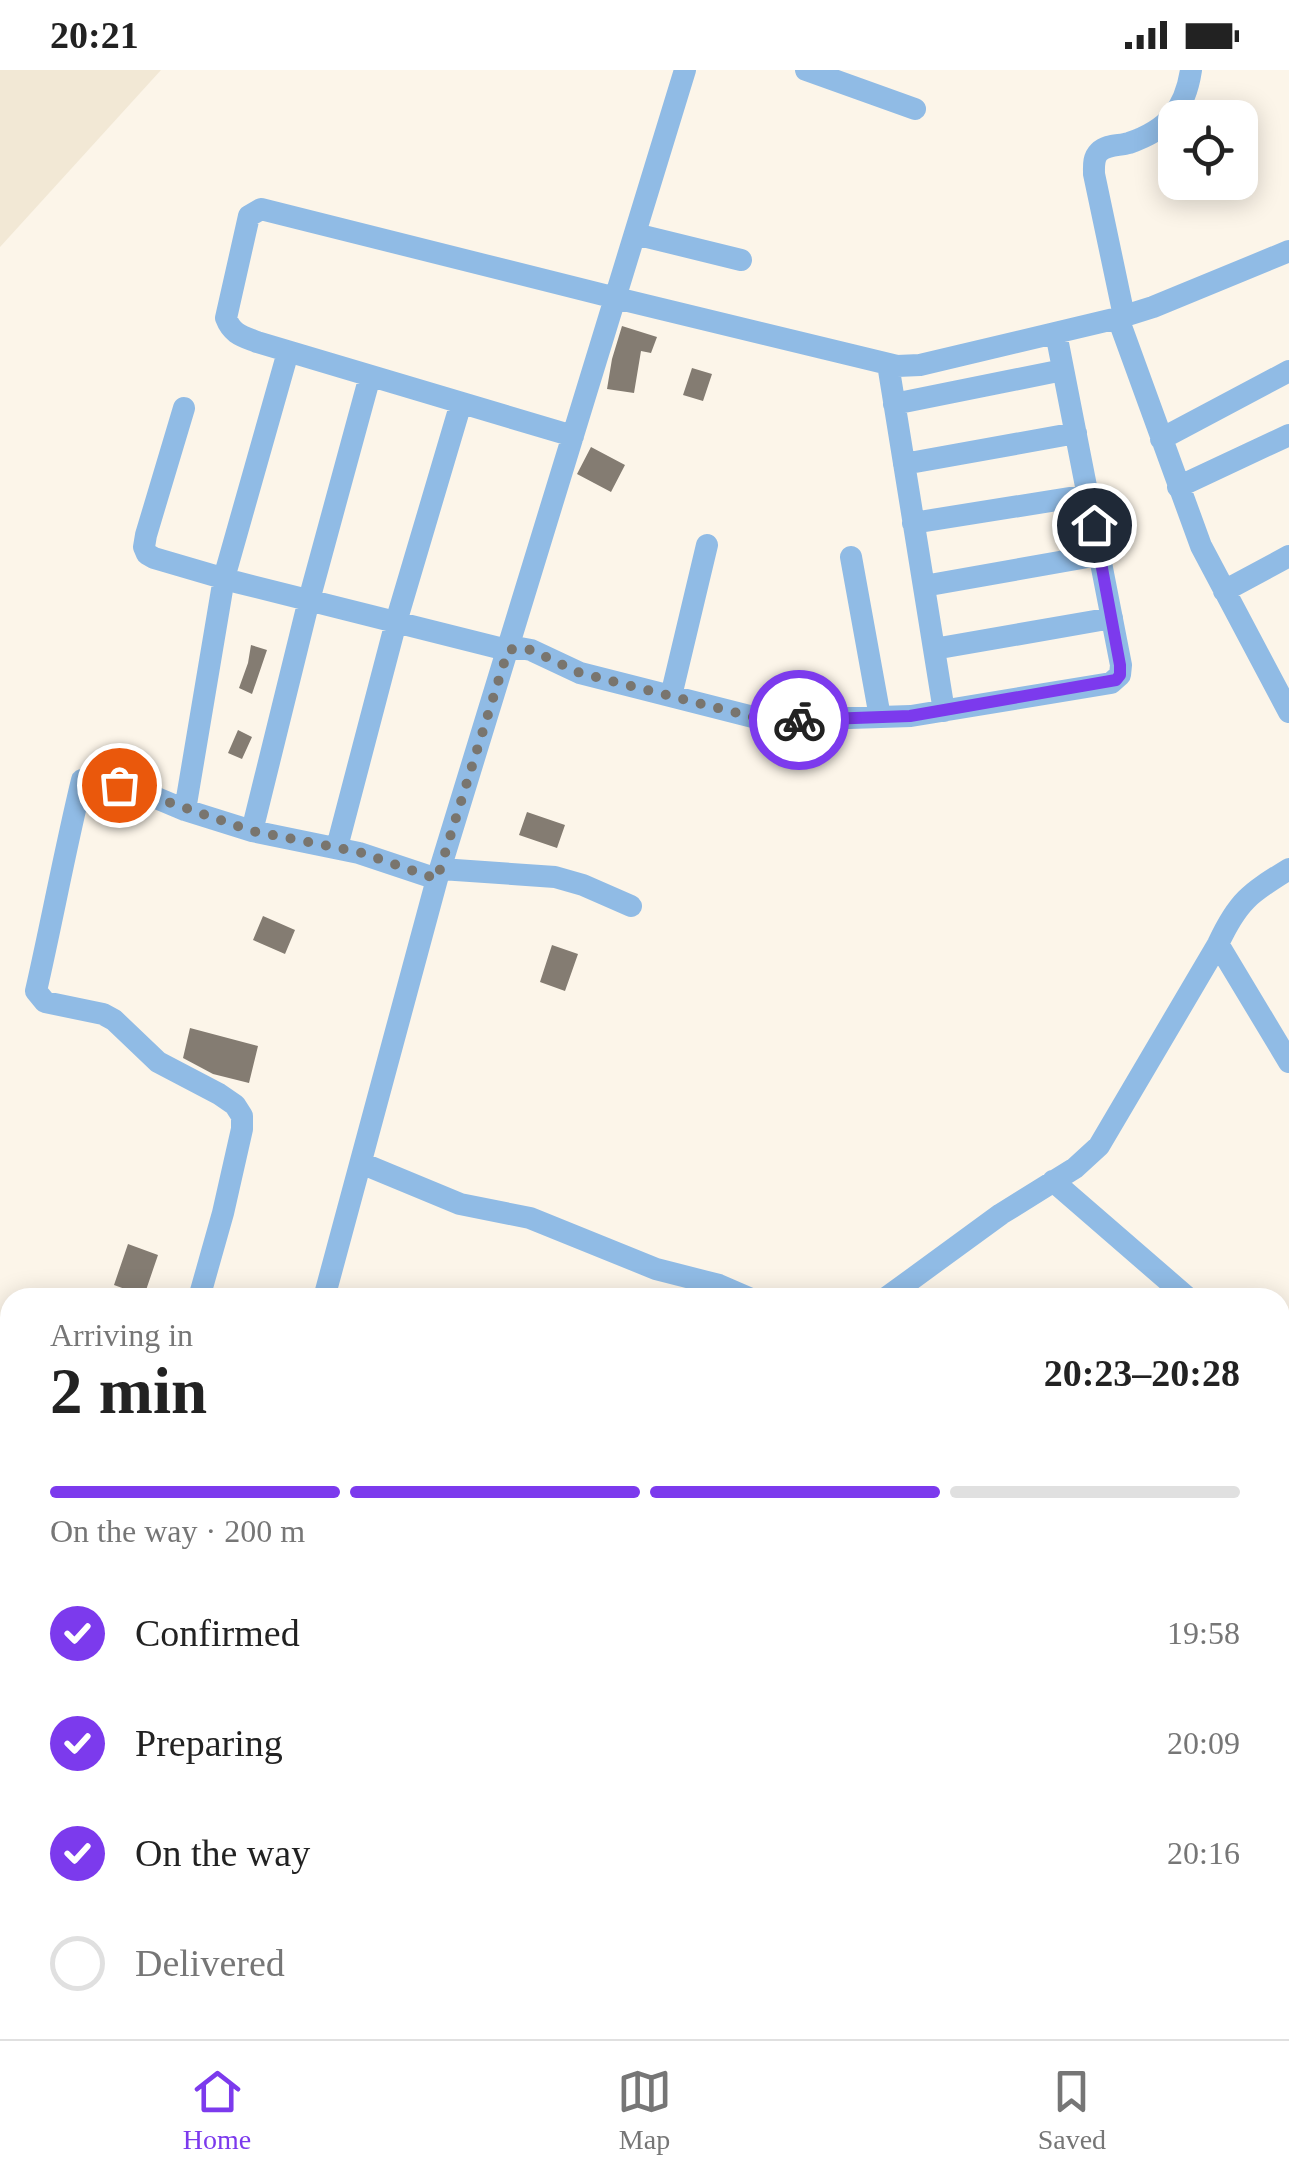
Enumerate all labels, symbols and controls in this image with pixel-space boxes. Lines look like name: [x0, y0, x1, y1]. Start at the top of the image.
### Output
text: 20:21: [50, 14, 139, 56]
map controls: [1158, 100, 1258, 200]
button: locate: [1158, 100, 1258, 200]
pin: [1052, 483, 1137, 568]
icon: home: [1067, 498, 1122, 553]
courier: [749, 670, 849, 770]
icon: bike: [772, 693, 827, 748]
pin: [77, 743, 162, 828]
icon: bag: [92, 758, 147, 813]
text: Arriving in: [50, 1317, 193, 1353]
text: 20:23–20:28: [1044, 1352, 1240, 1394]
text: 2 min: [50, 1355, 207, 1427]
text: On the way · 200 m: [50, 1513, 305, 1549]
icon: check: [50, 1606, 105, 1661]
text: Confirmed: [135, 1612, 300, 1654]
text: 19:58: [1167, 1615, 1240, 1651]
icon: check: [50, 1716, 105, 1771]
text: Preparing: [135, 1722, 283, 1764]
text: 20:09: [1167, 1725, 1240, 1761]
icon: check: [50, 1826, 105, 1881]
text: On the way: [135, 1832, 310, 1874]
text: 20:16: [1167, 1835, 1240, 1871]
text: Delivered: [135, 1942, 285, 1984]
tab: Home: [183, 2064, 251, 2156]
tab: Map: [617, 2064, 672, 2156]
tab: Saved: [1038, 2064, 1106, 2156]

